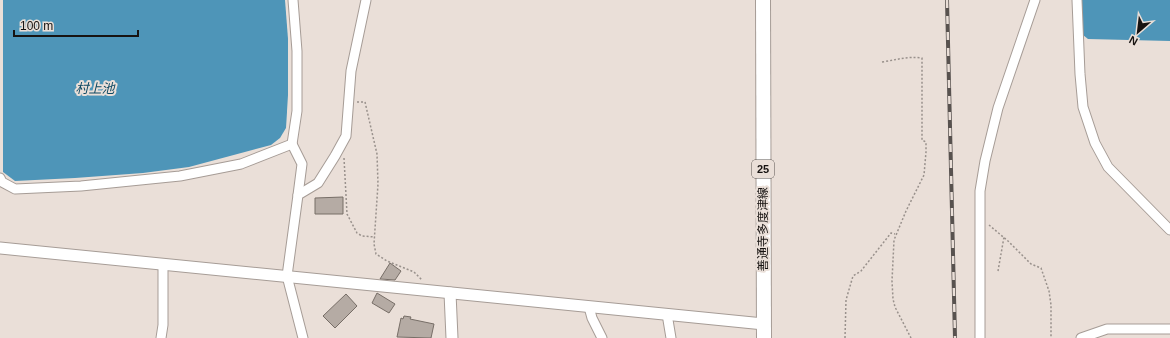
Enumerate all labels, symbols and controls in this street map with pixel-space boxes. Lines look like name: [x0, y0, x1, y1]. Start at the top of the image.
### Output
scale bar: [14, 12, 138, 38]
north arrow: [1118, 12, 1158, 52]
text: 100 m: [20, 19, 53, 33]
text: N: [1127, 34, 1140, 48]
water label: 村上池: [75, 81, 116, 96]
road number: 25: [752, 160, 774, 178]
street label: 善通寺多度津線: [756, 187, 770, 271]

